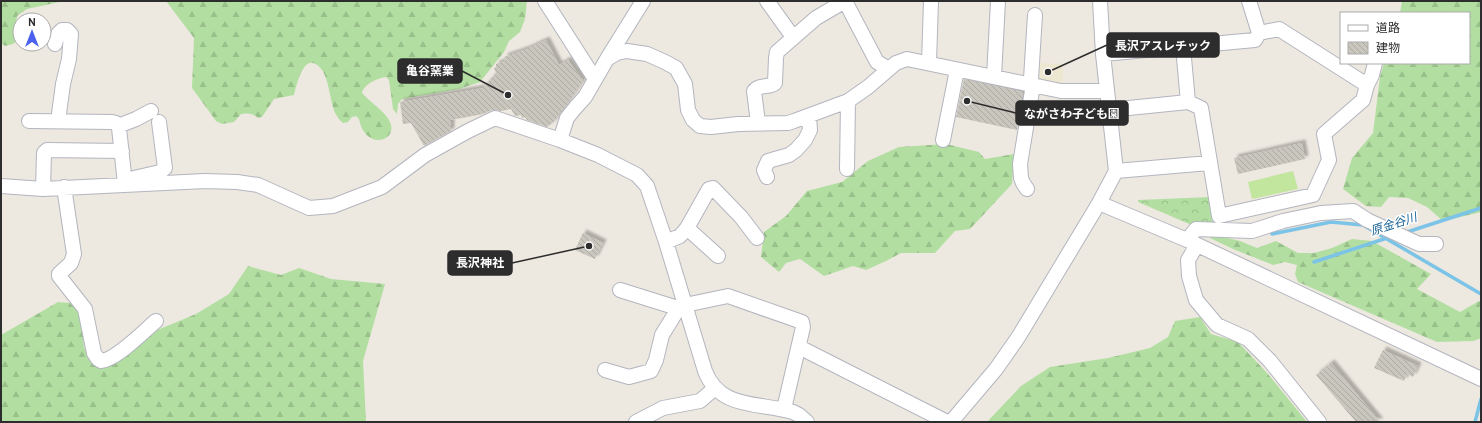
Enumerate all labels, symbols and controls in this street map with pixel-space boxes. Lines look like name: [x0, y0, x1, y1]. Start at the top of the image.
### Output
north arrow: [12, 12, 52, 52]
legend: [1340, 12, 1470, 64]
text: N: [28, 16, 36, 30]
text: 道路: [1376, 21, 1400, 37]
callout: 長沢アスレチック: [1107, 33, 1219, 57]
text: 長沢アスレチック: [1115, 39, 1211, 55]
text: 建物: [1376, 41, 1400, 57]
callout: 亀谷窯業: [398, 59, 462, 83]
text: 亀谷窯業: [406, 64, 454, 80]
callout: ながさわ子ども園: [1016, 101, 1128, 125]
text: ながさわ子ども園: [1024, 107, 1120, 123]
water label: 原金谷川: [1369, 209, 1421, 240]
callout: 長沢神社: [448, 251, 512, 275]
text: 長沢神社: [456, 256, 504, 272]

